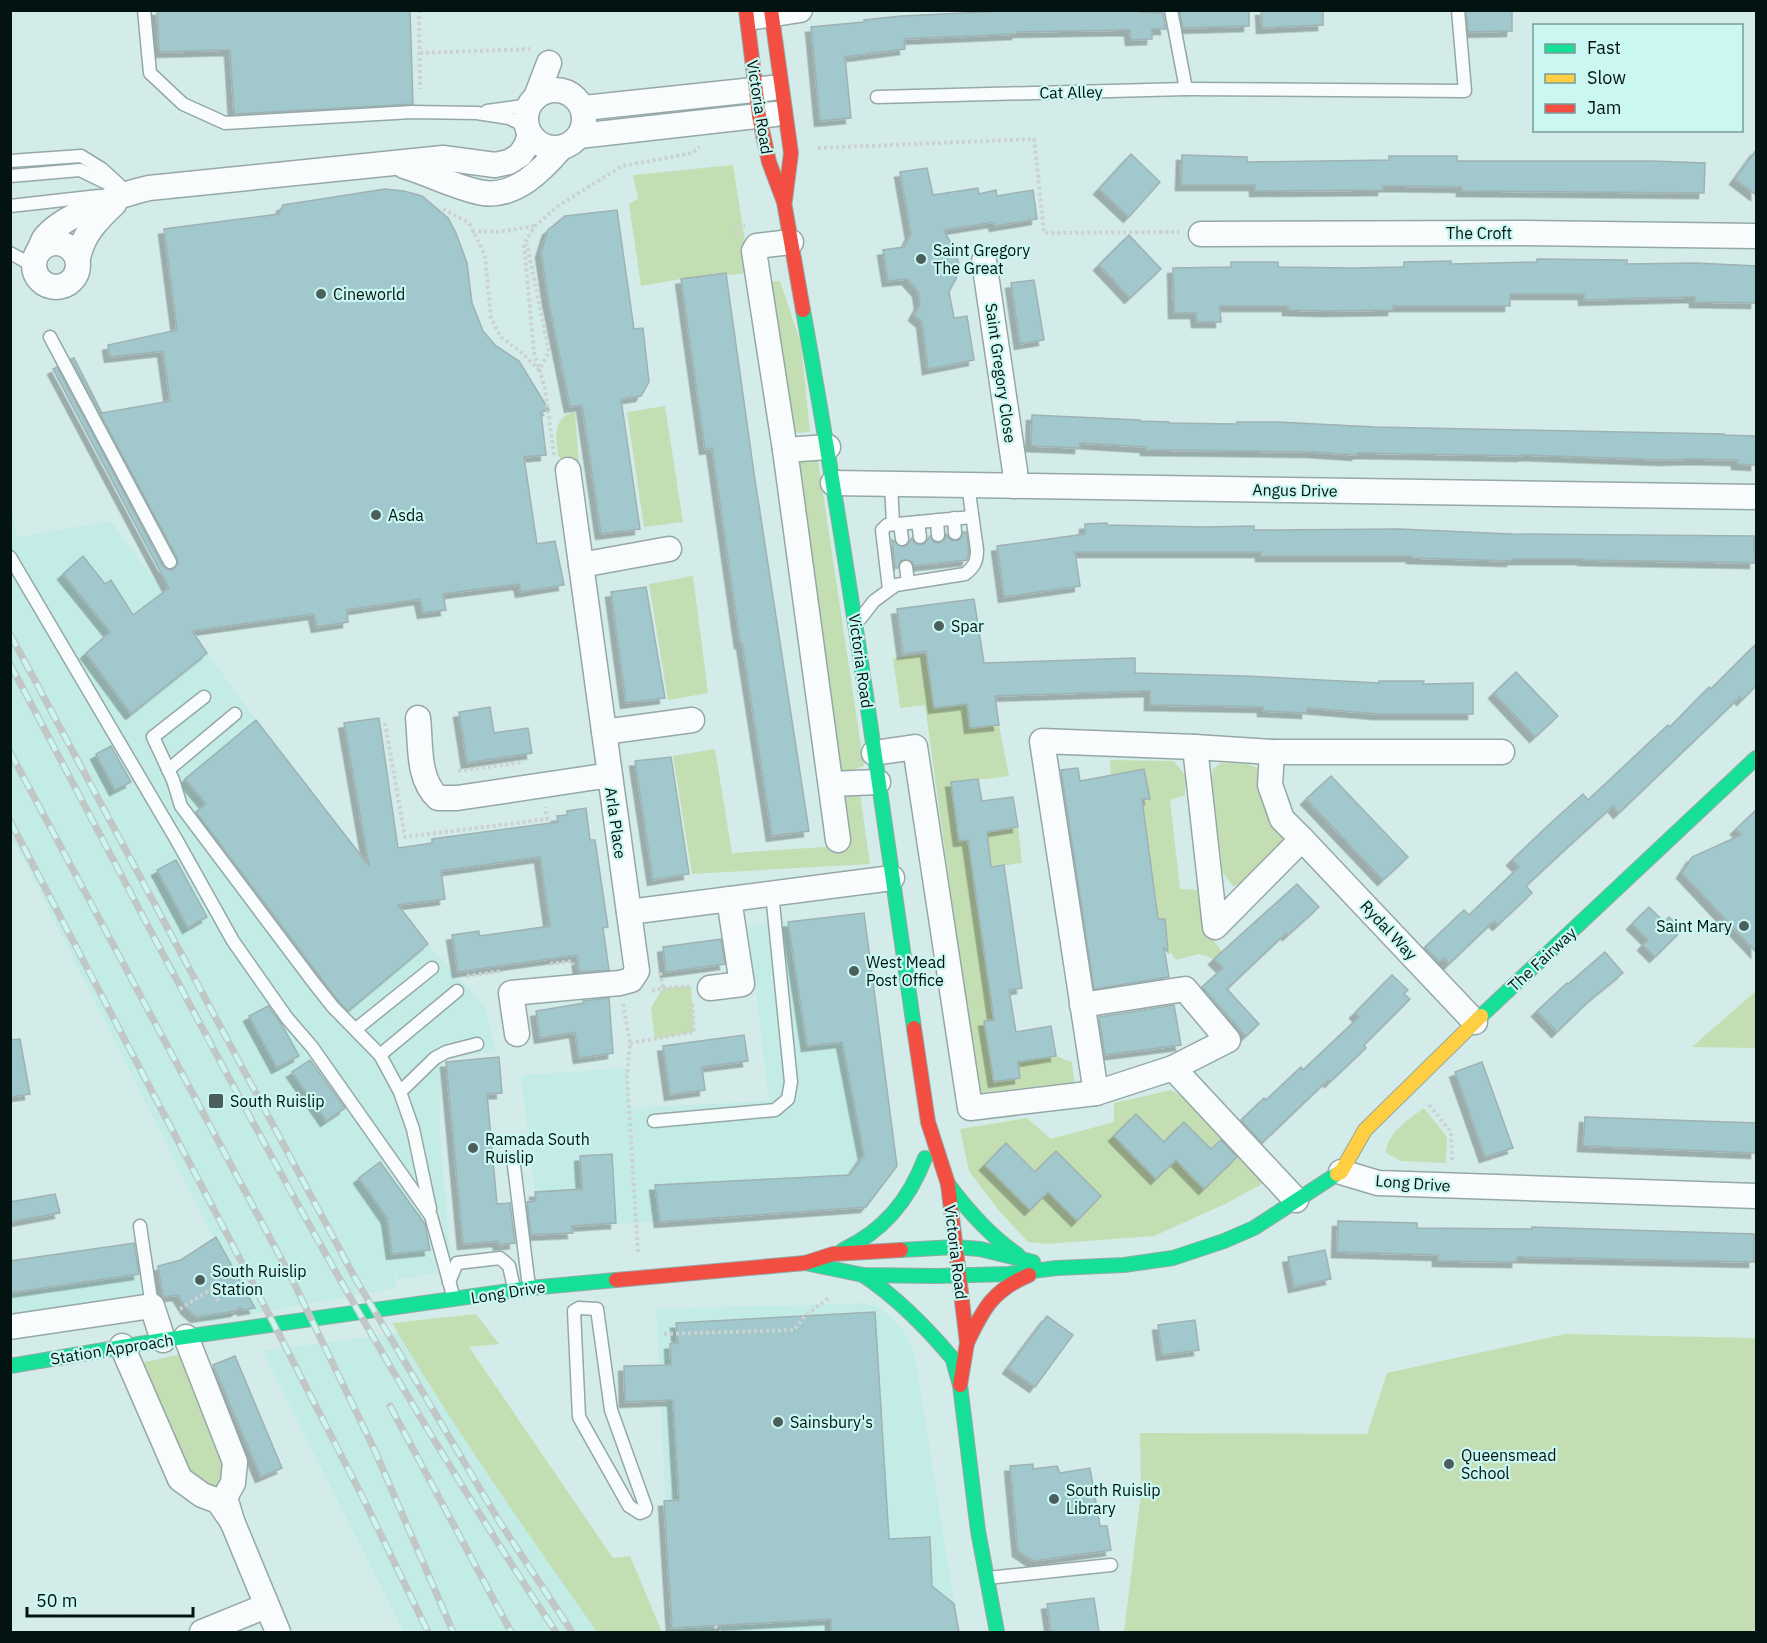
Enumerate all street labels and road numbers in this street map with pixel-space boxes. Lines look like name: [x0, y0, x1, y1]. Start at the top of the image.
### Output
street label: Victoria Road: [743, 58, 777, 156]
street label: Cat Alley: [1039, 81, 1103, 103]
street label: The Croft: [1446, 223, 1512, 243]
street label: Saint Gregory Close: [981, 302, 1021, 444]
street label: Angus Drive: [1252, 479, 1338, 501]
street label: Victoria Road: [844, 612, 878, 710]
street label: Arla Place: [601, 786, 631, 860]
street label: Rydal Way: [1356, 896, 1422, 964]
street label: The Fairway: [1504, 922, 1580, 996]
street label: Long Drive: [1375, 1170, 1451, 1196]
street label: Victoria Road: [940, 1203, 972, 1301]
street label: Long Drive: [469, 1276, 547, 1308]
street label: Station Approach: [49, 1329, 175, 1369]

